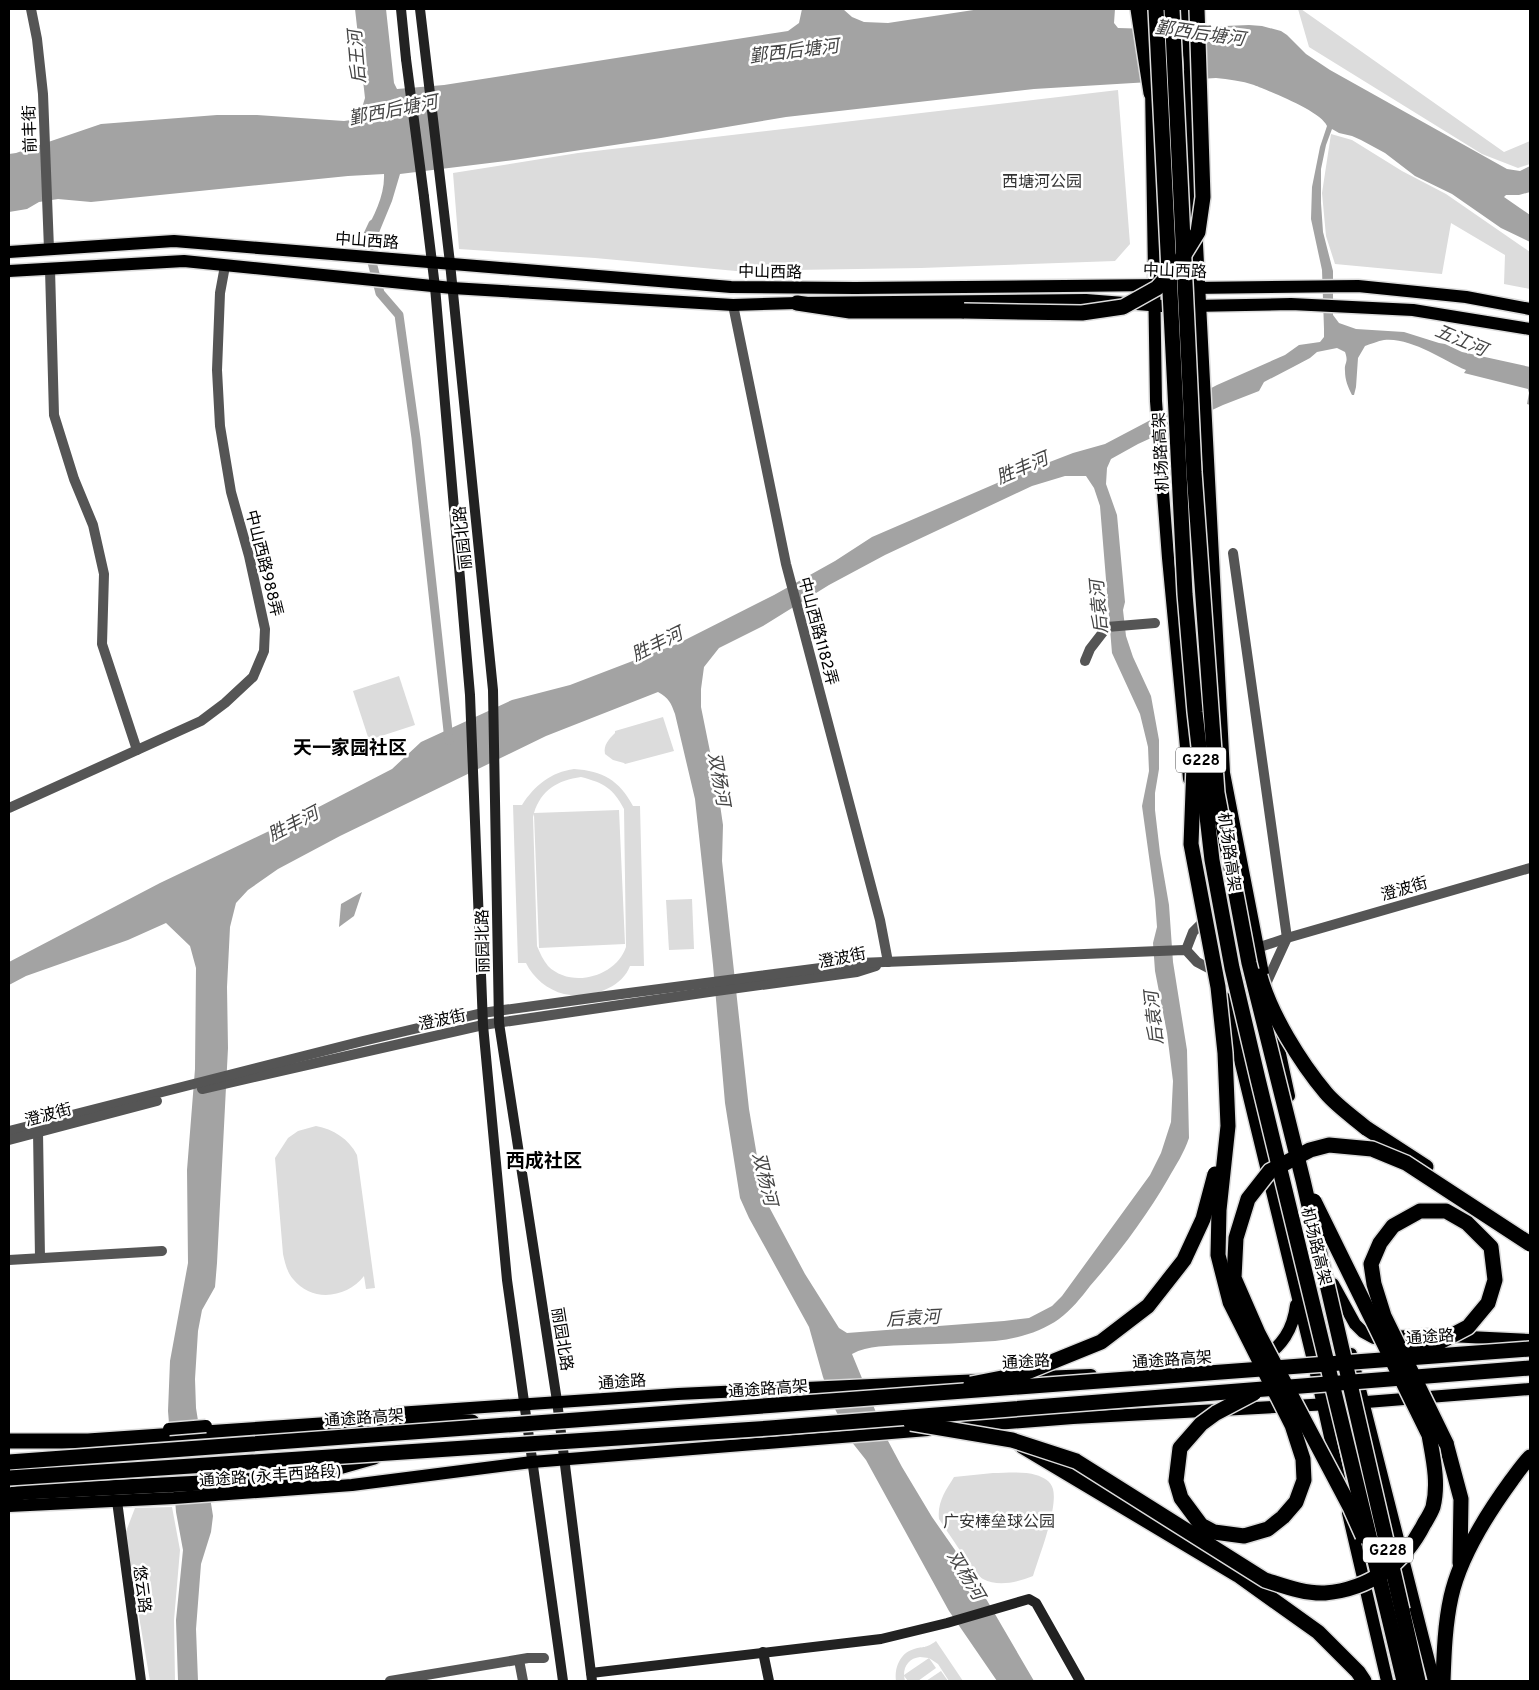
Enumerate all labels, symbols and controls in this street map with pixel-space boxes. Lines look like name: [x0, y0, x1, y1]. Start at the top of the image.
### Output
water label: 鄞西后塘河: [1154, 17, 1249, 53]
water label: 后王河: [344, 26, 372, 85]
water label: 鄞西后塘河: [748, 35, 843, 69]
water label: 鄞西后塘河: [347, 91, 443, 131]
street label: 前丰街: [20, 105, 42, 153]
park label: 西塘河公园: [1002, 173, 1082, 193]
street label: 中山西路: [334, 230, 399, 254]
street label: 中山西路: [1143, 261, 1207, 283]
street label: 中山西路: [738, 262, 802, 284]
water label: 五江河: [1431, 320, 1493, 364]
street label: 机场路高架: [1150, 411, 1174, 492]
water label: 胜丰河: [993, 447, 1055, 491]
street label: 丽园北路: [451, 505, 477, 571]
street label: 中山西路988弄: [240, 508, 286, 619]
street label: 中山西路1182弄: [793, 575, 841, 688]
water label: 后袁河: [1086, 576, 1114, 635]
water label: 胜丰河: [628, 622, 690, 668]
district label: 天一家园社区: [293, 737, 407, 761]
road number: G228: [1176, 748, 1226, 772]
water label: 双杨河: [702, 751, 734, 811]
water label: 胜丰河: [264, 801, 326, 848]
street label: 机场路高架: [1213, 811, 1243, 893]
street label: 澄波街: [1379, 874, 1430, 906]
street label: 丽园北路: [473, 909, 495, 973]
street label: 澄波街: [817, 945, 868, 973]
water label: 后袁河: [1141, 987, 1170, 1046]
street label: 澄波街: [417, 1006, 468, 1036]
street label: 澄波街: [23, 1100, 74, 1132]
district label: 西成社区: [506, 1150, 582, 1174]
water label: 双杨河: [746, 1150, 782, 1211]
street label: 机场路高架: [1296, 1205, 1334, 1288]
street label: 丽园北路: [546, 1306, 576, 1372]
water label: 后袁河: [886, 1306, 944, 1332]
street label: 通途路: [1405, 1326, 1455, 1350]
street label: 通途路高架: [1132, 1348, 1213, 1374]
street label: 通途路: [1002, 1352, 1051, 1374]
street label: 通途路: [597, 1371, 647, 1395]
street label: 通途路高架: [728, 1377, 809, 1403]
street label: 通途路高架: [324, 1406, 405, 1432]
street label: 通途路 (永丰西路段): [198, 1462, 342, 1492]
park label: 广安棒垒球公园: [943, 1513, 1055, 1533]
road number: G228: [1363, 1538, 1413, 1562]
water label: 双杨河: [941, 1547, 990, 1607]
street label: 悠云路: [128, 1564, 154, 1614]

